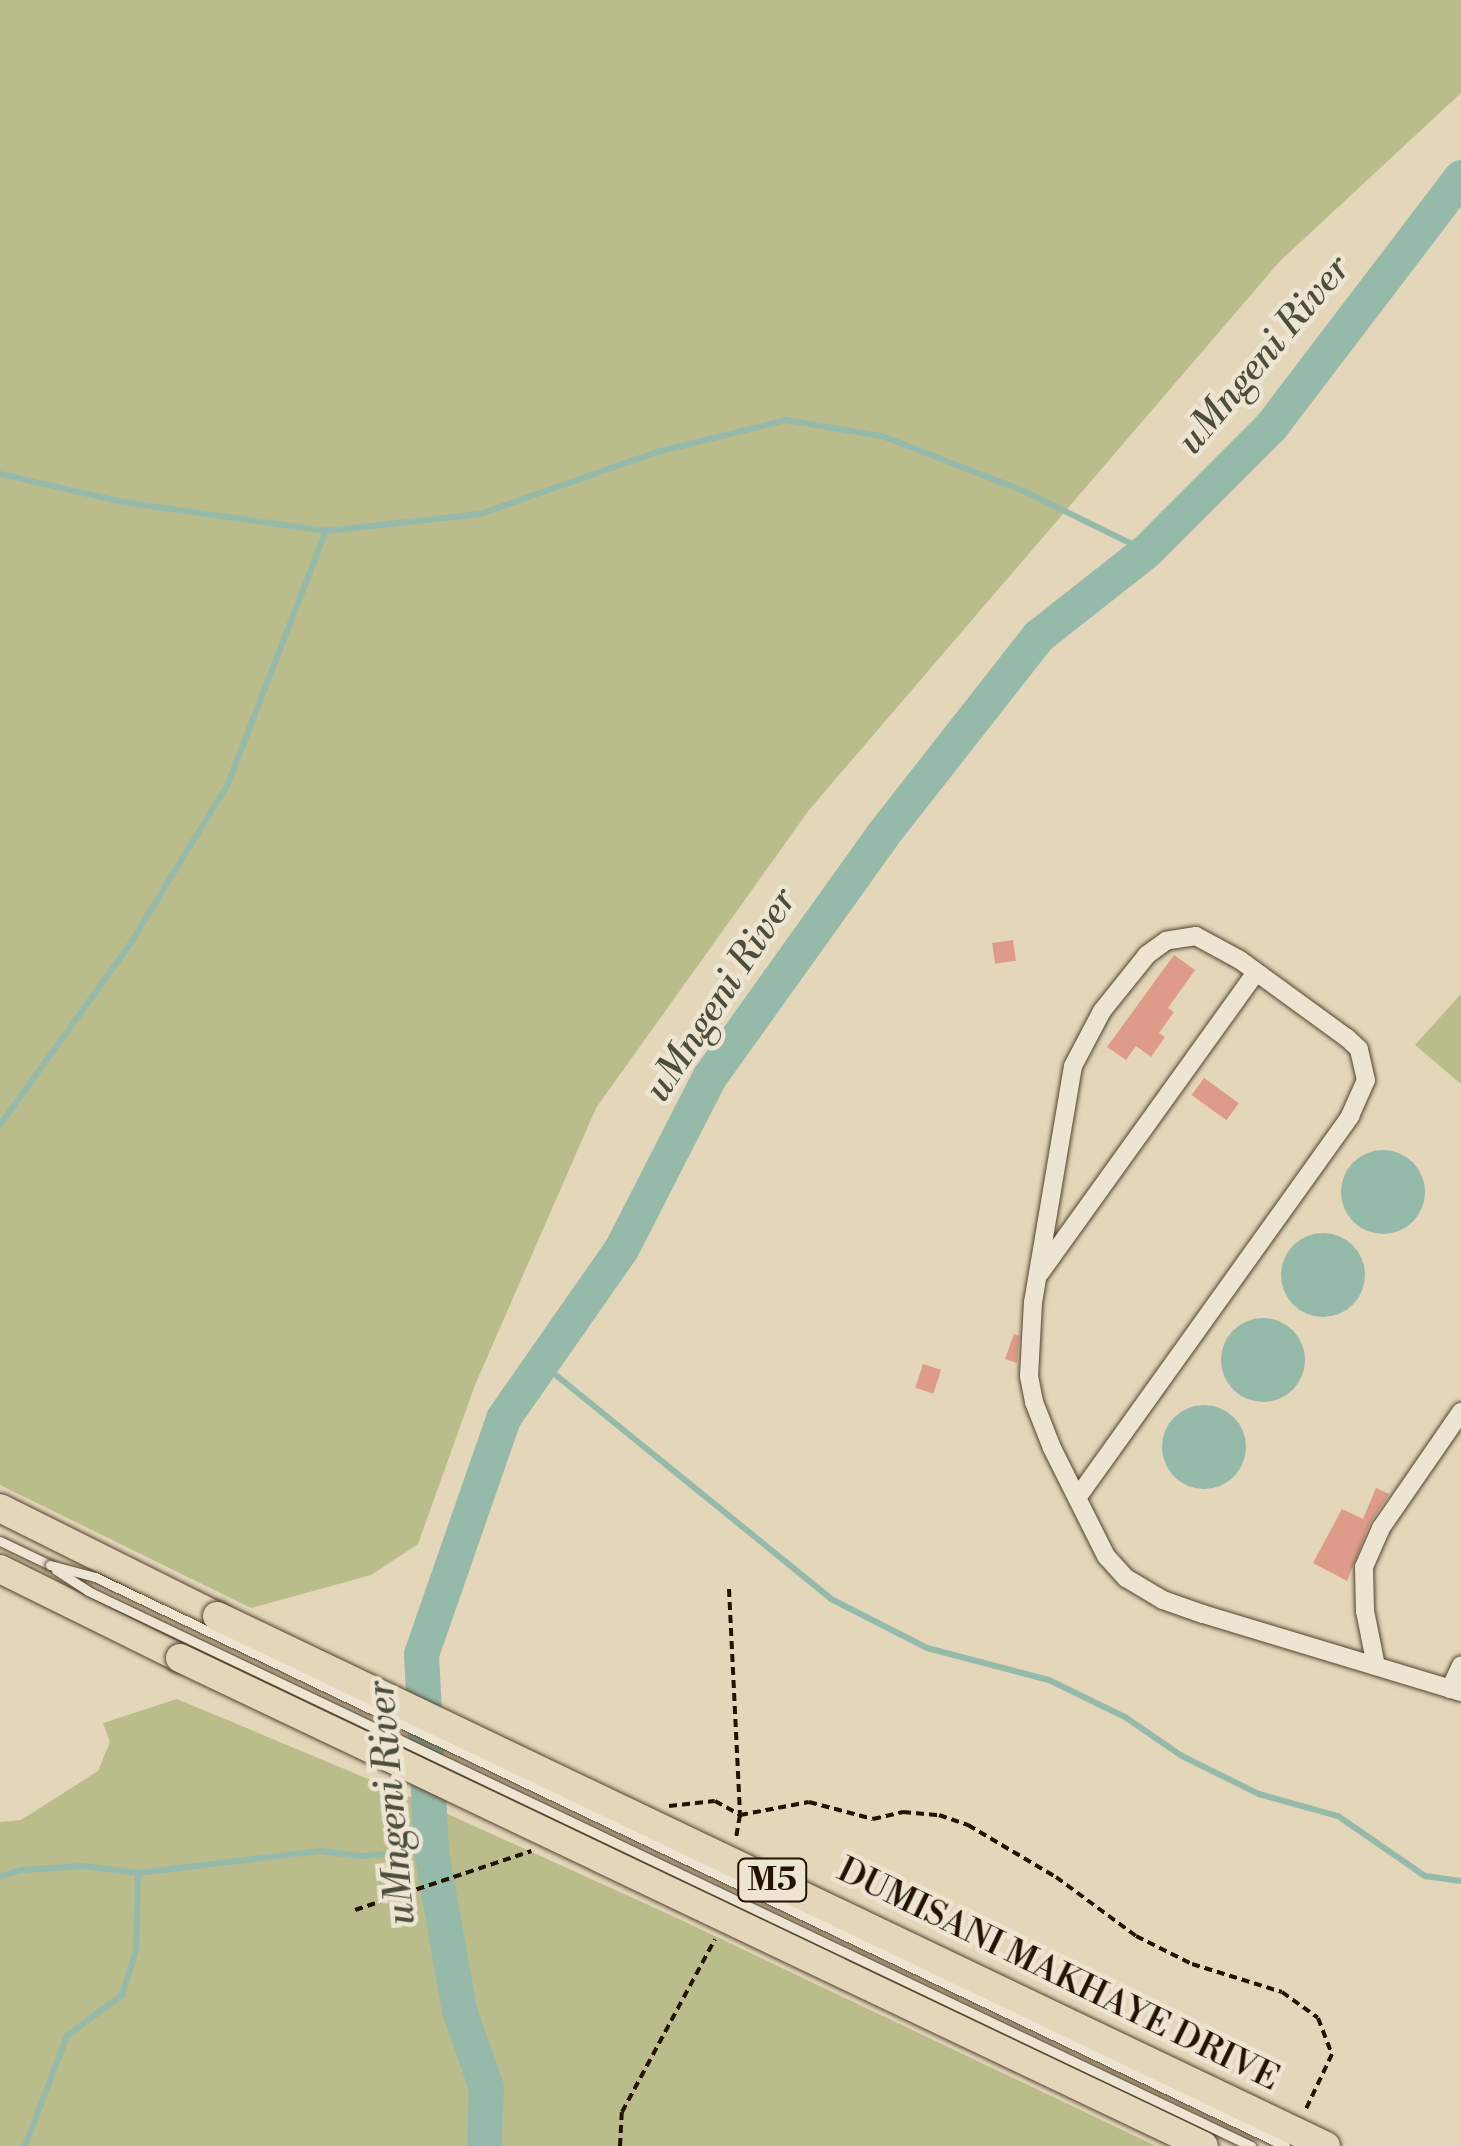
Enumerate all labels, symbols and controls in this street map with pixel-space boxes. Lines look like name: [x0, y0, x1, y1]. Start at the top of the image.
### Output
water label: uMngeni River: [1168, 246, 1360, 464]
water label: uMngeni River: [635, 880, 807, 1110]
water label: uMngeni River: [359, 1679, 425, 1927]
street label: DUMISANI MAKHAYE DRIVE: [830, 1850, 1286, 2100]
road number: M5: [737, 1853, 807, 1907]

